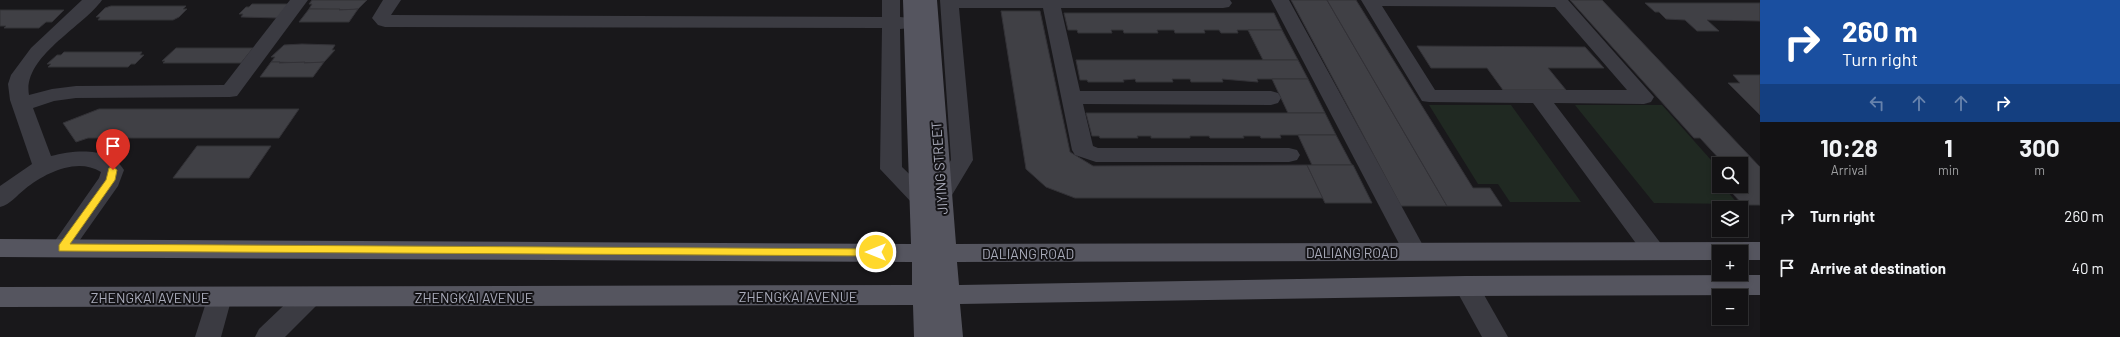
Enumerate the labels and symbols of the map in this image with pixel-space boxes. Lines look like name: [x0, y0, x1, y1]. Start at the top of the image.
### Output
street label: JIYING STREET: [927, 121, 951, 215]
pin: [96, 129, 130, 170]
position arrow: [855, 231, 897, 273]
street label: DALIANG ROAD: [1306, 244, 1398, 261]
street label: DALIANG ROAD: [982, 245, 1074, 262]
street label: ZHENGKAI AVENUE: [739, 288, 857, 305]
street label: ZHENGKAI AVENUE: [91, 289, 209, 306]
street label: ZHENGKAI AVENUE: [415, 289, 533, 306]

